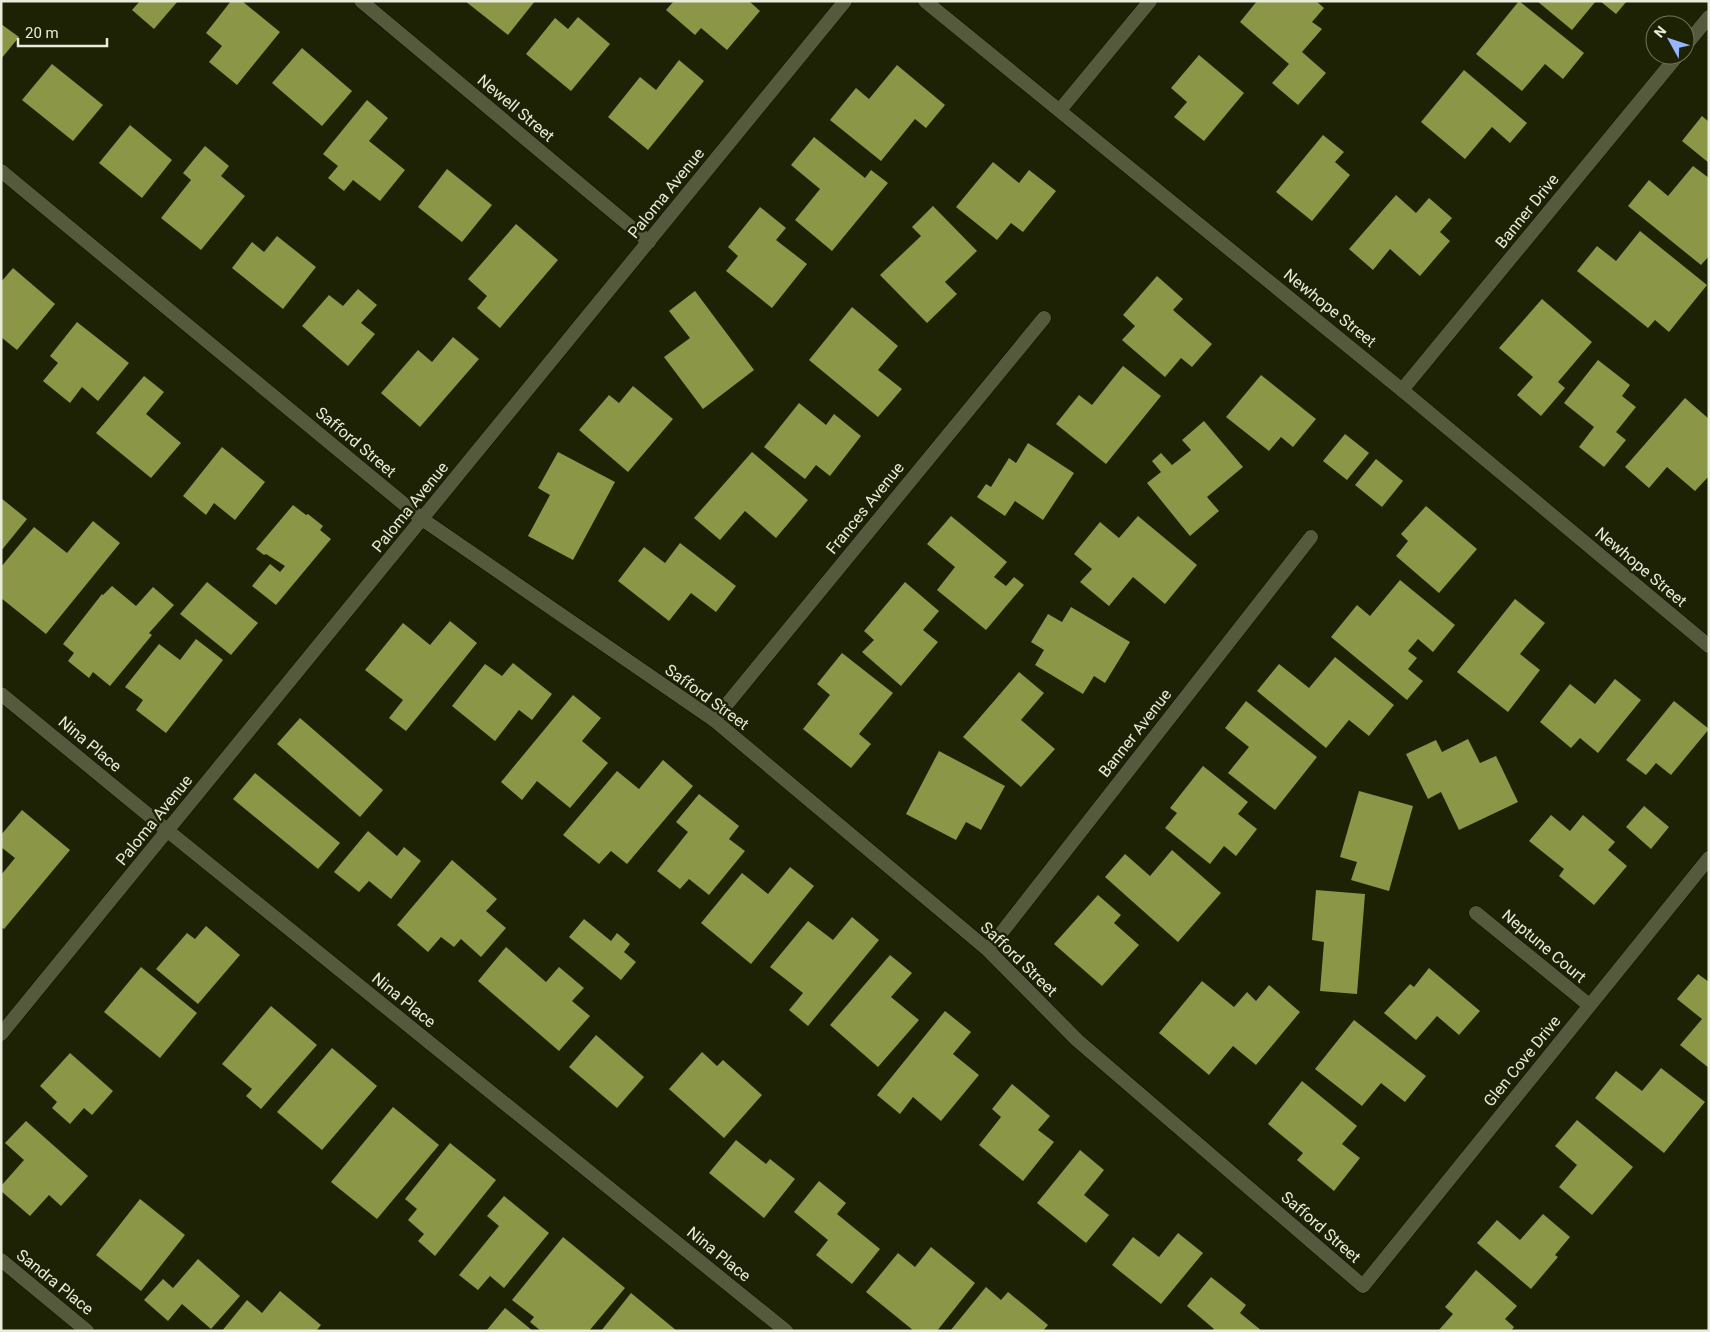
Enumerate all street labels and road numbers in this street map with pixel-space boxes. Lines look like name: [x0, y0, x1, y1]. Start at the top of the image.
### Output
street label: Newell Street: [474, 70, 558, 146]
street label: Paloma Avenue: [624, 144, 708, 242]
street label: Banner Drive: [1491, 170, 1563, 252]
street label: Newhope Street: [1280, 265, 1380, 351]
street label: Safford Street: [312, 403, 400, 481]
street label: Paloma Avenue: [368, 458, 452, 556]
street label: Frances Avenue: [822, 458, 908, 558]
street label: Newhope Street: [1591, 523, 1691, 611]
street label: Safford Street: [661, 660, 753, 734]
street label: Banner Avenue: [1095, 685, 1175, 781]
street label: Nina Place: [55, 712, 125, 776]
street label: Paloma Avenue: [112, 771, 196, 869]
street label: Neptune Court: [1498, 905, 1590, 987]
street label: Safford Street: [977, 918, 1061, 1000]
street label: Nina Place: [368, 969, 440, 1031]
street label: Glen Cove Drive: [1480, 1012, 1564, 1110]
street label: Safford Street: [1277, 1187, 1365, 1267]
street label: Nina Place: [683, 1223, 755, 1285]
street label: Sandra Place: [13, 1245, 97, 1319]

